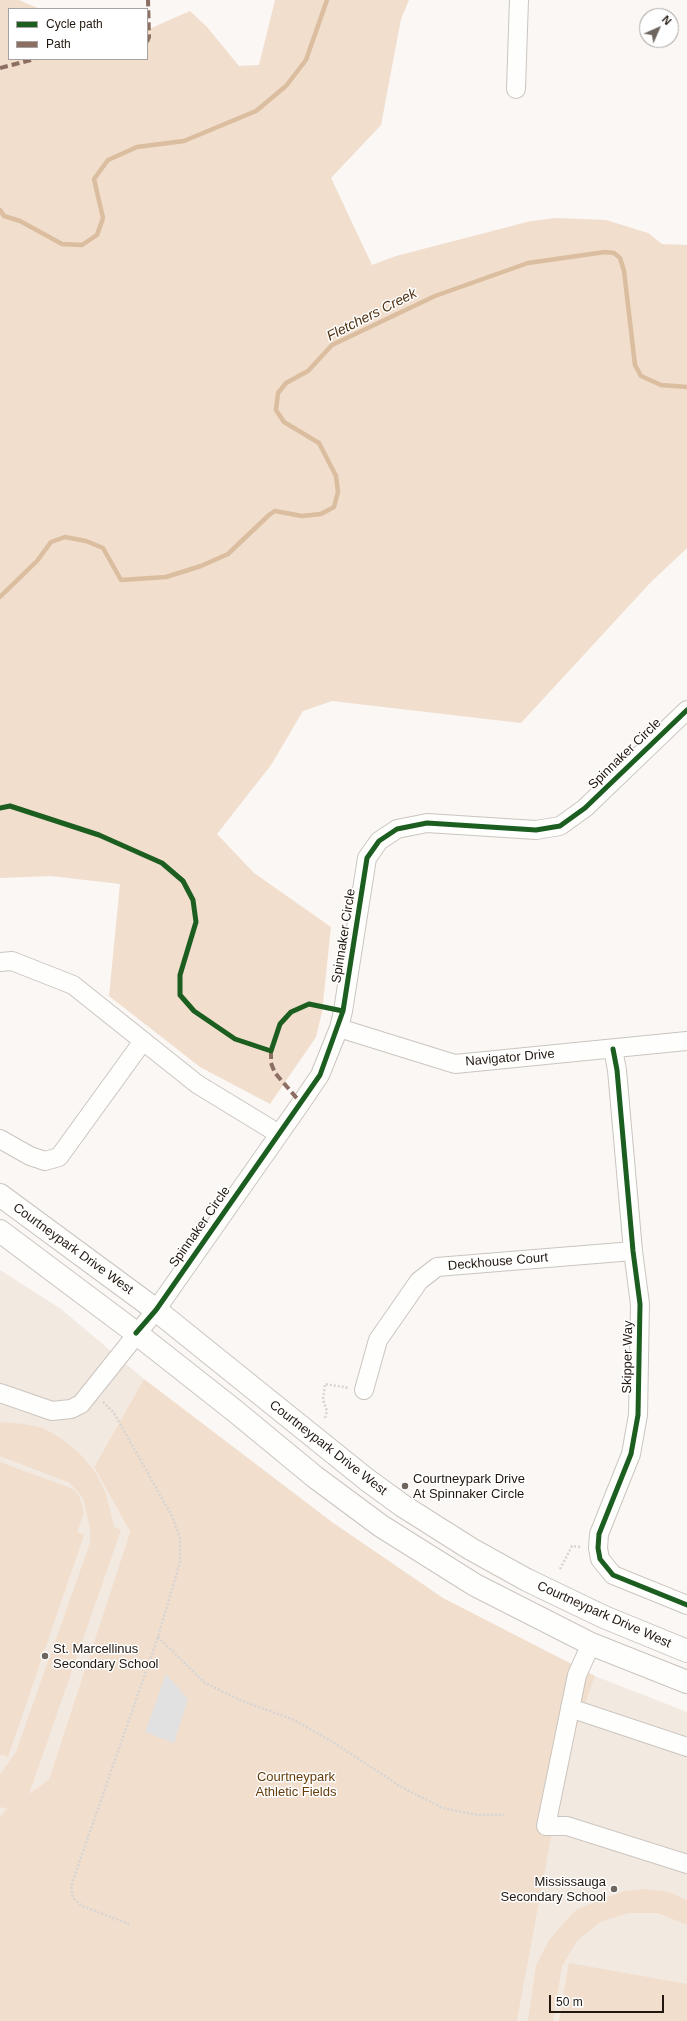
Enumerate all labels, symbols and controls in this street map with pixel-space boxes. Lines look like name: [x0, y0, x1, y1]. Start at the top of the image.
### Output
legend: [8, 8, 148, 60]
north arrow: [639, 8, 679, 48]
text: N: [660, 13, 674, 27]
text: Cycle path: [46, 17, 103, 31]
text: Path: [46, 37, 71, 51]
water label: Fletchers Creek: [324, 285, 420, 345]
street label: Spinnaker Circle: [585, 715, 665, 793]
street label: Spinnaker Circle: [329, 888, 359, 984]
street label: Navigator Drive: [465, 1046, 555, 1070]
street label: Spinnaker Circle: [166, 1183, 234, 1271]
street label: Courtneypark Drive West: [10, 1200, 136, 1298]
street label: Deckhouse Court: [447, 1250, 549, 1274]
street label: Skipper Way: [620, 1320, 636, 1394]
street label: Courtneypark Drive West: [266, 1397, 390, 1499]
place label: Courtneypark Drive At Spinnaker Circle: [413, 1471, 525, 1502]
marker: Courtneypark Drive At Spinnaker Circle: [400, 1481, 410, 1491]
street label: Courtneypark Drive West: [535, 1578, 673, 1652]
place label: St. Marcellinus Secondary School: [53, 1641, 159, 1672]
marker: St. Marcellinus Secondary School: [40, 1651, 50, 1661]
park label: Courtneypark Athletic Fields: [256, 1769, 336, 1800]
place label: Mississauga Secondary School: [500, 1874, 606, 1905]
marker: Mississauga Secondary School: [609, 1884, 619, 1894]
scale bar: [551, 1987, 666, 2013]
text: 50 m: [556, 1995, 583, 2009]

